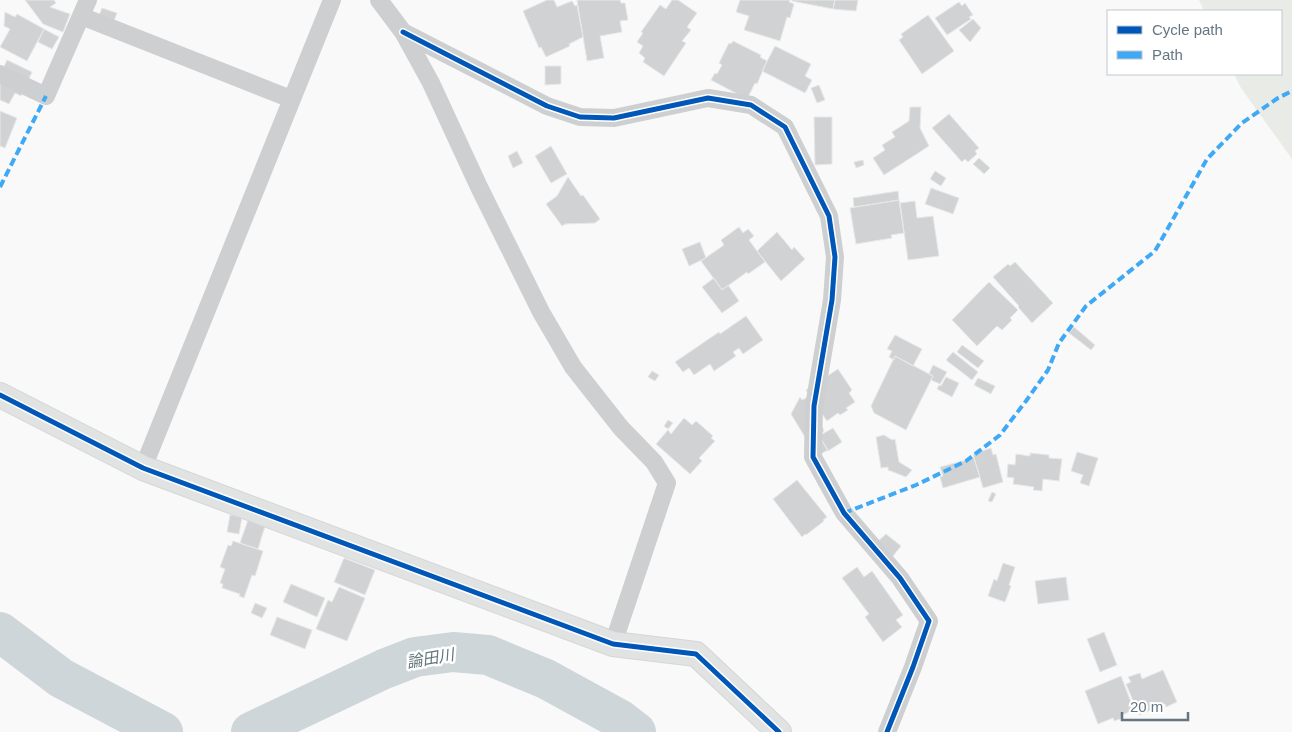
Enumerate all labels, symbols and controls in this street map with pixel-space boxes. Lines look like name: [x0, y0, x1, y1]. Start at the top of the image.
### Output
legend: [1107, 10, 1282, 75]
text: Cycle path: [1152, 21, 1223, 38]
text: Path: [1152, 46, 1183, 63]
water label: 論田川: [405, 646, 457, 671]
scale bar: [1122, 690, 1188, 722]
text: 20 m: [1130, 698, 1163, 715]

